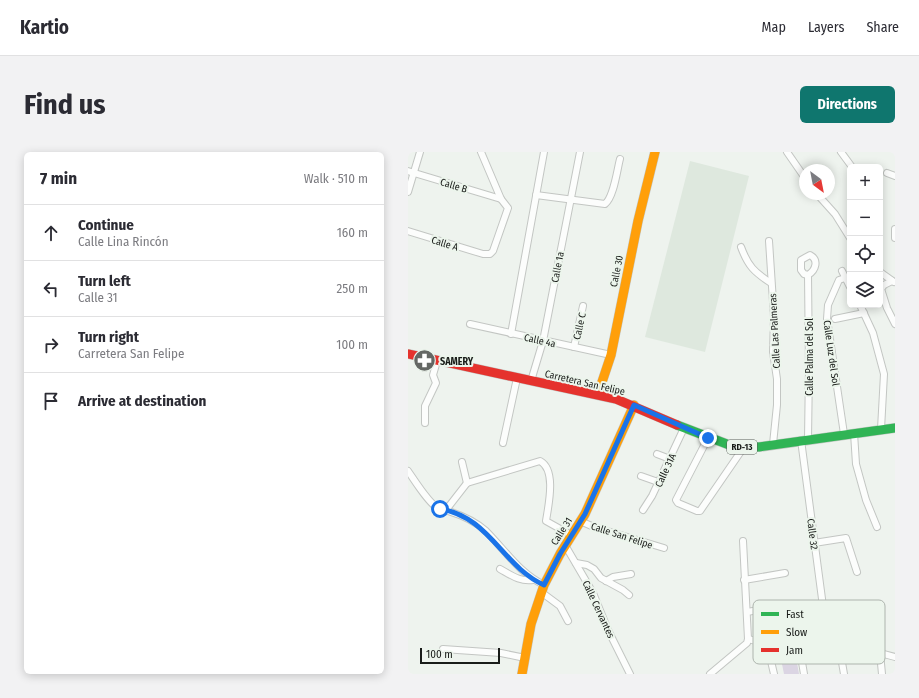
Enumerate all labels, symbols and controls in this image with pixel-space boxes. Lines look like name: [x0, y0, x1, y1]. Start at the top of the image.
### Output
text: Kartio: [20, 16, 69, 39]
text: Map: [762, 19, 786, 36]
text: Layers: [808, 19, 844, 36]
text: Share: [866, 19, 899, 36]
button: Directions: [800, 86, 895, 123]
text: Find us: [24, 88, 106, 121]
north arrow: [799, 164, 835, 200]
map controls: [847, 164, 883, 308]
button: +: [847, 164, 883, 200]
text: 7 min: [40, 168, 77, 189]
text: Walk · 510 m: [304, 171, 368, 186]
street label: Calle B: [439, 176, 469, 196]
button: −: [847, 200, 883, 236]
text: Continue: [78, 216, 134, 234]
icon: ahead: [40, 222, 62, 244]
text: 160 m: [337, 225, 368, 240]
text: Calle Lina Rincón: [78, 234, 169, 249]
street label: Calle A: [430, 234, 460, 254]
button: locate: [847, 236, 883, 272]
street label: Calle 1a: [549, 251, 567, 284]
street label: Calle 30: [608, 254, 626, 288]
text: Turn left: [78, 272, 131, 290]
button: layers: [847, 272, 883, 308]
icon: left: [40, 278, 62, 300]
text: 250 m: [336, 281, 368, 296]
text: Calle 31: [78, 290, 118, 305]
street label: Calle Las Palmeras: [767, 293, 783, 369]
street label: Calle C: [571, 312, 589, 341]
street label: Calle Palma del Sol: [804, 318, 816, 396]
street label: Calle Luz del Sol: [820, 319, 842, 387]
text: Turn right: [78, 328, 139, 346]
street label: Calle 4a: [523, 332, 557, 350]
icon: right: [40, 334, 62, 356]
text: 100 m: [336, 337, 368, 352]
text: Carretera San Felipe: [78, 346, 184, 361]
pharmacy icon: SAMERY: [411, 348, 437, 374]
place label: SAMERY: [440, 356, 474, 368]
street label: Carretera San Felipe: [544, 368, 626, 398]
icon: arrive: [40, 390, 62, 412]
text: Arrive at destination: [78, 392, 206, 410]
route end: [699, 429, 717, 447]
road number: RD-13: [727, 440, 757, 454]
street label: Calle 31A: [653, 451, 679, 489]
route start: [431, 500, 449, 518]
street label: Calle 31: [549, 515, 575, 548]
street label: Calle 32: [804, 518, 820, 551]
street label: Calle San Felipe: [589, 520, 654, 552]
street label: Calle Cervantes: [579, 579, 617, 640]
legend: [753, 600, 885, 664]
text: Fast: [786, 608, 804, 621]
text: Slow: [786, 626, 807, 639]
text: Jam: [786, 644, 803, 657]
scale bar: [420, 646, 500, 665]
text: 100 m: [426, 648, 453, 661]

